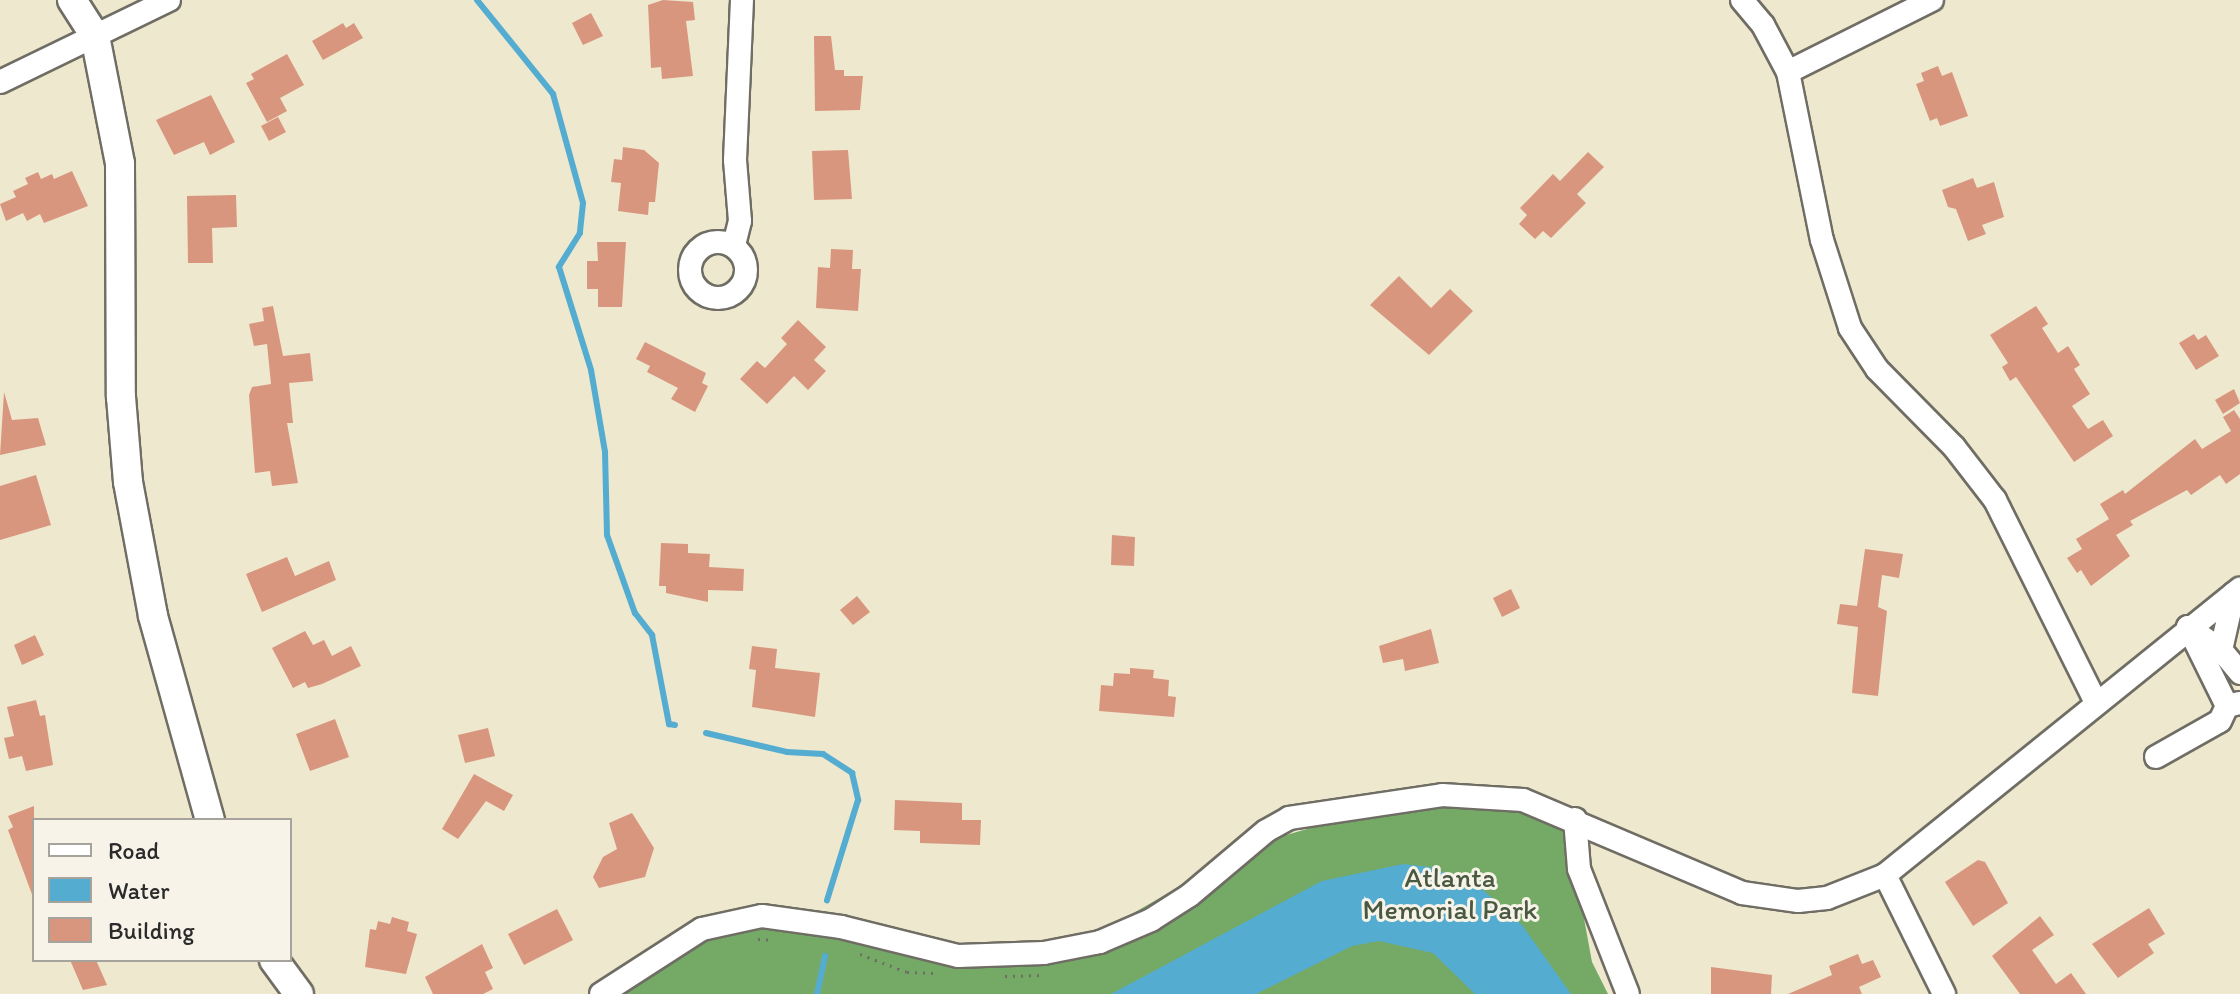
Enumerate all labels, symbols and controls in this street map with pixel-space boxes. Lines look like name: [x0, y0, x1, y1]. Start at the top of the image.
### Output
legend: [32, 818, 292, 962]
text: Road: [108, 836, 160, 865]
park label: Atlanta Memorial Park: [1363, 860, 1537, 926]
text: Water: [108, 876, 170, 905]
text: Building: [108, 916, 195, 945]

